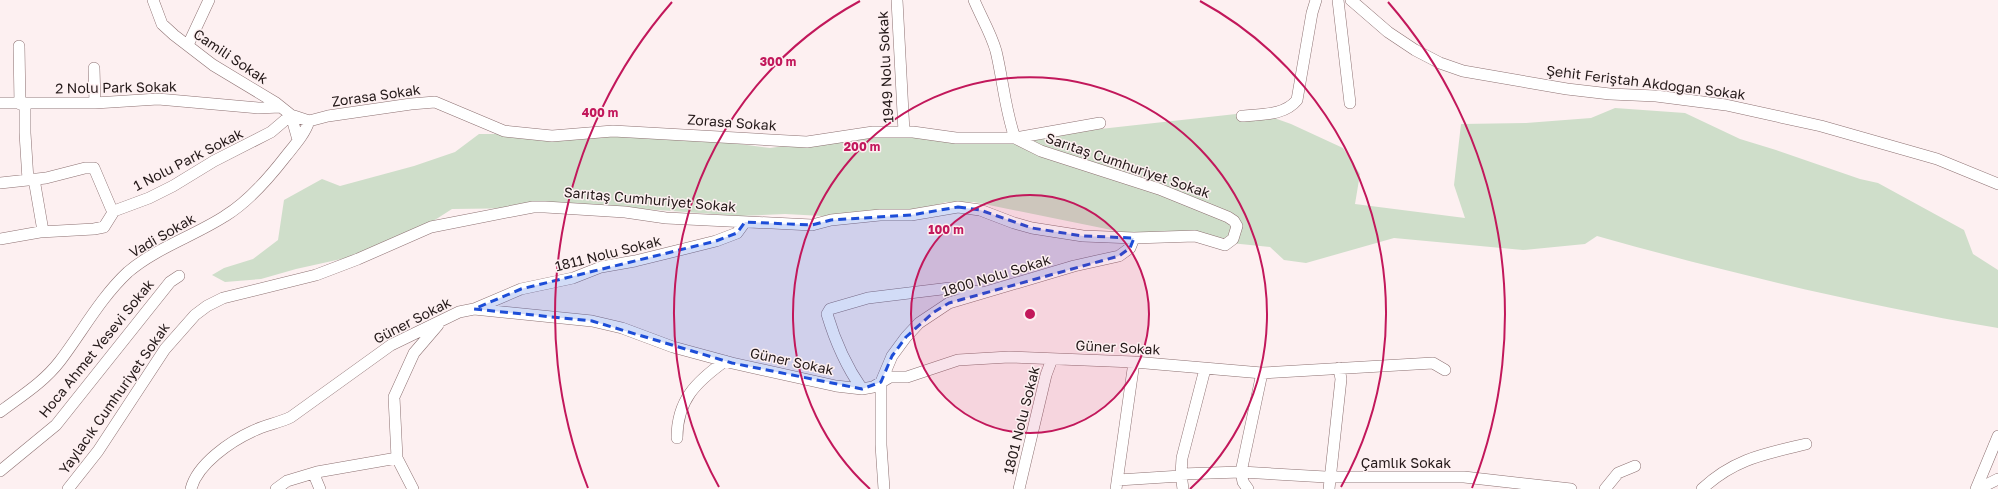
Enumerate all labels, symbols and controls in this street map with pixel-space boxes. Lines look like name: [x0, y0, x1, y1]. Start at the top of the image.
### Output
street label: 1949 Nolu Sokak: [874, 10, 896, 123]
street label: Camili Sokak: [190, 25, 272, 87]
text: 300 m: [760, 54, 796, 69]
street label: Şehit Feriştah Akdoğan Sokak: [1545, 61, 1747, 103]
street label: 2 Nolu Park Sokak: [55, 77, 177, 97]
street label: Zorasa Sokak: [330, 80, 422, 110]
text: 400 m: [582, 105, 618, 120]
street label: Zorasa Sokak: [687, 110, 777, 134]
street label: 1 Nolu Park Sokak: [130, 124, 246, 194]
street label: Sarıtaş Cumhuriyet Sokak: [1043, 129, 1213, 201]
text: 200 m: [844, 139, 880, 154]
street label: Sarıtaş Cumhuriyet Sokak: [563, 183, 737, 215]
street label: Vadi Sokak: [126, 209, 198, 261]
text: 100 m: [928, 222, 964, 237]
street label: 1811 Nolu Sokak: [553, 232, 663, 274]
street label: 1800 Nolu Sokak: [940, 250, 1052, 300]
street label: Hoca Ahmet Yesevi Sokak: [35, 275, 157, 421]
street label: Güner Sokak: [370, 293, 454, 347]
centre of rings: [1023, 307, 1037, 321]
street label: Yaylacık Cumhuriyet Sokak: [55, 319, 173, 477]
street label: Güner Sokak: [1075, 336, 1161, 358]
street label: Güner Sokak: [749, 344, 835, 378]
street label: 1801 Nolu Sokak: [999, 364, 1043, 476]
street label: Çamlık Sokak: [1361, 454, 1451, 471]

